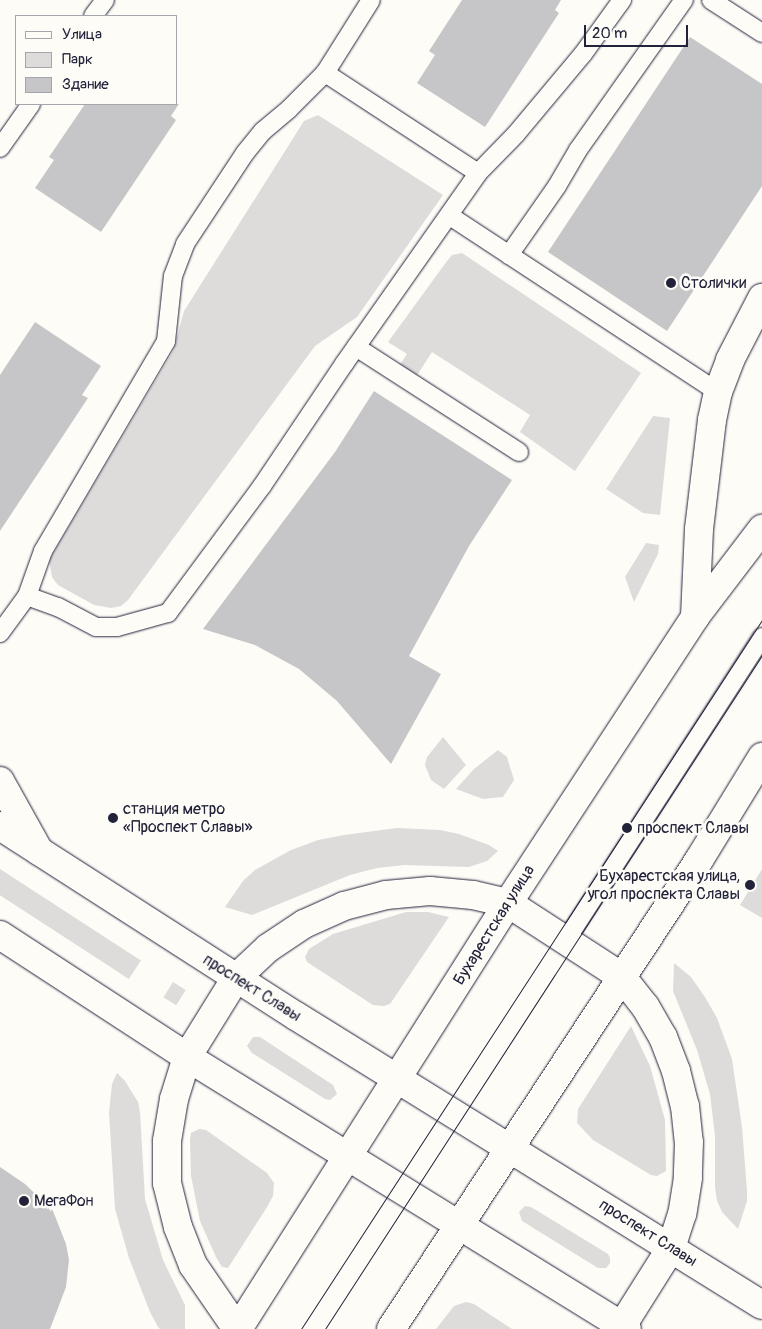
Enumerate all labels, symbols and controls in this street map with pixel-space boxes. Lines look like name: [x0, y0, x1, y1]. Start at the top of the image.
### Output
legend: [15, 15, 178, 105]
scale bar: [587, 15, 691, 47]
text: 20 m: [592, 24, 627, 43]
text: Улица: [62, 25, 102, 44]
text: Парк: [62, 50, 93, 69]
text: Здание: [62, 75, 109, 94]
place label: Столички: [681, 273, 746, 293]
marker: Столички: [665, 277, 677, 289]
place label: станция метро «Проспект Славы»: [123, 799, 253, 837]
marker: станция метро «Проспект Славы»: [107, 812, 119, 824]
place label: проспект Славы: [637, 818, 749, 838]
marker: проспект Славы: [621, 822, 633, 834]
street label: Бухарестская улица: [449, 861, 539, 989]
place label: Бухарестская улица, угол проспекта Славы: [588, 866, 740, 904]
marker: Бухарестская улица, угол проспекта Славы: [744, 879, 756, 891]
street label: проспект Славы: [199, 950, 305, 1026]
place label: МегаФон: [34, 1191, 94, 1211]
marker: МегаФон: [18, 1195, 30, 1207]
street label: проспект Славы: [595, 1195, 701, 1271]

